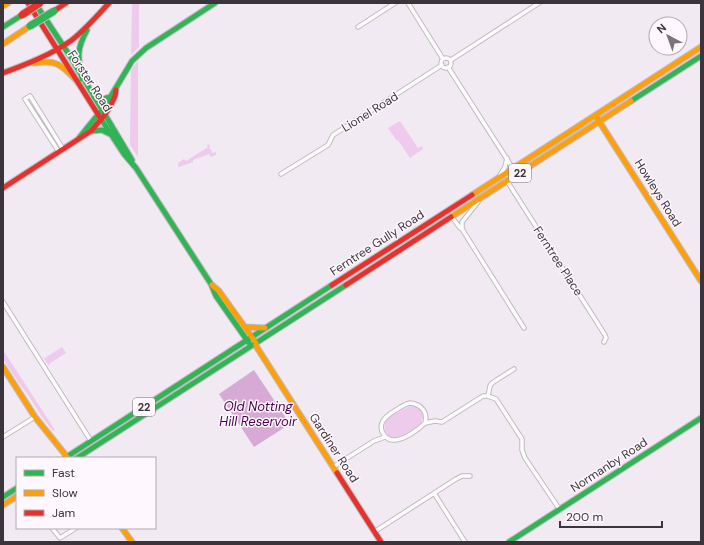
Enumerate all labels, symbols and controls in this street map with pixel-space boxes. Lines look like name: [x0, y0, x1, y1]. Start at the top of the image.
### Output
north arrow: [648, 16, 688, 56]
text: N: [654, 21, 669, 36]
street label: Forster Road: [64, 47, 116, 115]
street label: Lionel Road: [339, 88, 401, 136]
street label: Howleys Road: [631, 156, 685, 230]
road number: 22: [509, 164, 531, 182]
street label: Ferntree Gully Road: [327, 207, 427, 279]
street label: Ferntree Place: [530, 223, 587, 299]
road number: 22: [133, 398, 155, 416]
water label: Old Notting Hill Reservoir: [219, 398, 298, 430]
street label: Gardiner Road: [306, 410, 362, 486]
street label: Normanby Road: [567, 434, 651, 496]
legend: [16, 457, 156, 529]
text: Fast: [52, 465, 75, 481]
text: Slow: [52, 485, 78, 501]
scale bar: [560, 503, 662, 529]
text: Jam: [52, 505, 75, 521]
text: 200 m: [566, 509, 603, 525]

